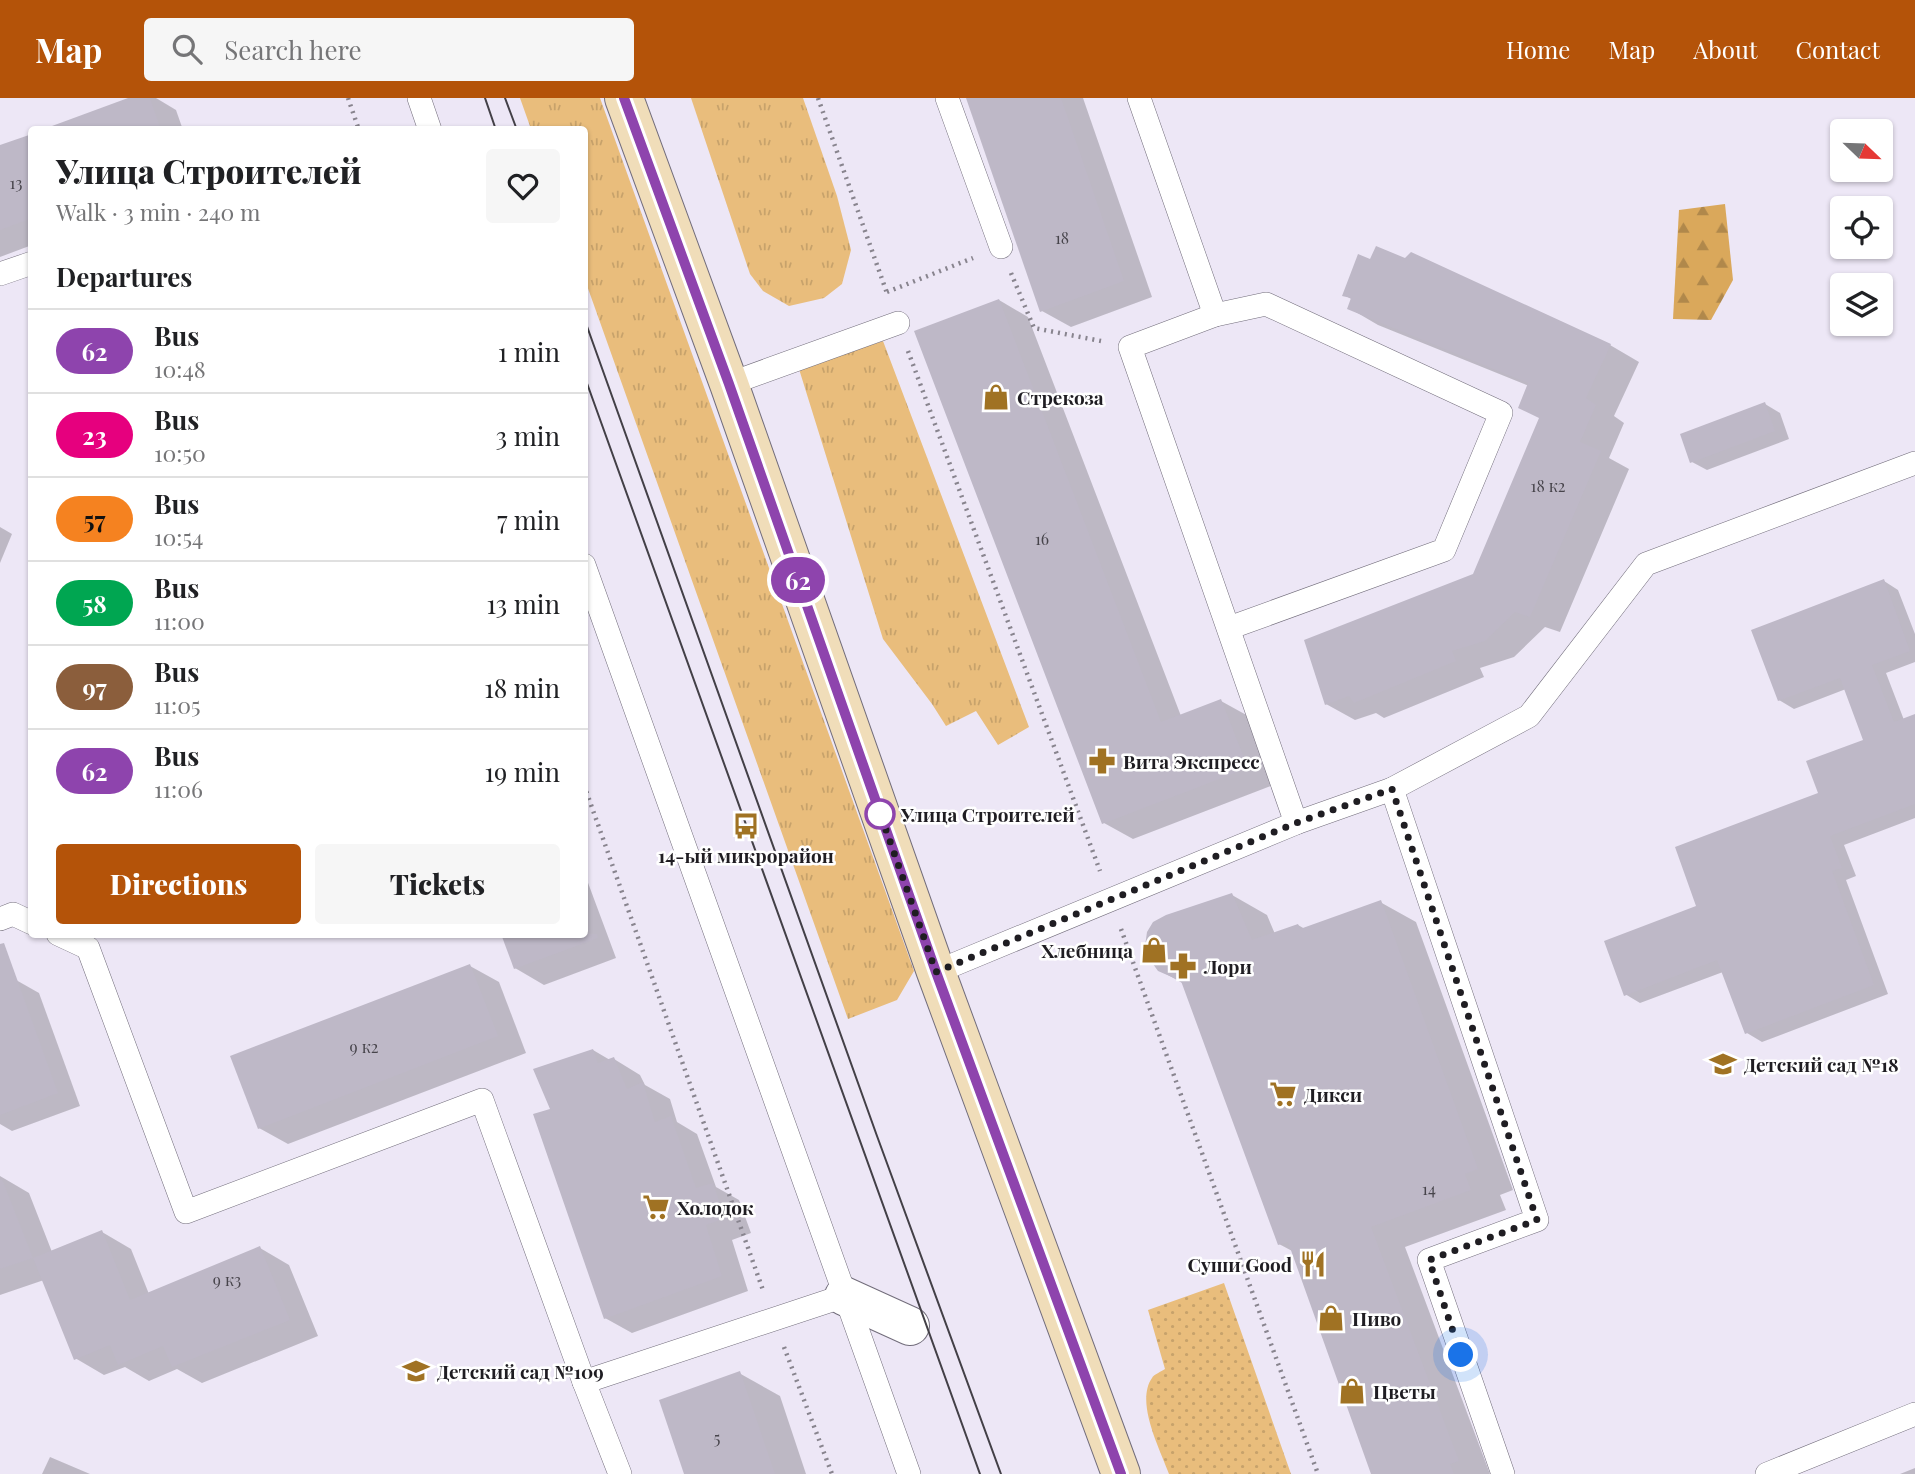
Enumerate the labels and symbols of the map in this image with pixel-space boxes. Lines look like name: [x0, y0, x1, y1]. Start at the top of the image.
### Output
north arrow: [1830, 119, 1894, 182]
house number: 13: [10, 172, 22, 193]
house number: 18: [1055, 227, 1069, 248]
shop icon: Стрекоза: [981, 382, 1011, 412]
place label: Стрекоза: [1017, 384, 1104, 410]
house number: 18 к2: [1530, 475, 1566, 496]
house number: 16: [1035, 528, 1049, 549]
line badge: 62: [766, 557, 830, 603]
pharmacy icon: Вита Экспресс: [1087, 746, 1117, 776]
place label: Вита Экспресс: [1123, 748, 1260, 774]
marker: Улица Строителей: [865, 799, 895, 829]
place label: Улица Строителей: [900, 801, 1075, 827]
bus stop icon: 14-ый микрорайон: [731, 811, 761, 841]
place label: 14-ый микрорайон: [658, 842, 834, 868]
shop icon: Хлебница: [1139, 935, 1169, 965]
place label: Хлебница: [1041, 937, 1133, 963]
pharmacy icon: Лори: [1168, 951, 1198, 981]
place label: Лори: [1203, 953, 1252, 979]
house number: 9 к2: [350, 1036, 378, 1057]
school or university icon: Детский сад №18: [1708, 1049, 1738, 1079]
place label: Детский сад №18: [1744, 1051, 1899, 1077]
supermarket icon: Дикси: [1268, 1079, 1298, 1109]
place label: Дикси: [1304, 1081, 1362, 1107]
house number: 14: [1422, 1178, 1436, 1199]
supermarket icon: Холодок: [641, 1192, 671, 1222]
place label: Холодок: [677, 1194, 754, 1220]
restaurant icon: Суши Good: [1298, 1249, 1328, 1279]
place label: Суши Good: [1188, 1251, 1293, 1277]
house number: 9 к3: [213, 1269, 241, 1290]
shop icon: Пиво: [1316, 1303, 1346, 1333]
place label: Пиво: [1352, 1305, 1402, 1331]
your location: [1443, 1337, 1478, 1372]
school or university icon: Детский сад №109: [401, 1356, 431, 1386]
place label: Детский сад №109: [437, 1358, 604, 1384]
shop icon: Цветы: [1337, 1376, 1367, 1406]
place label: Цветы: [1373, 1378, 1436, 1404]
house number: 5: [714, 1427, 720, 1448]

